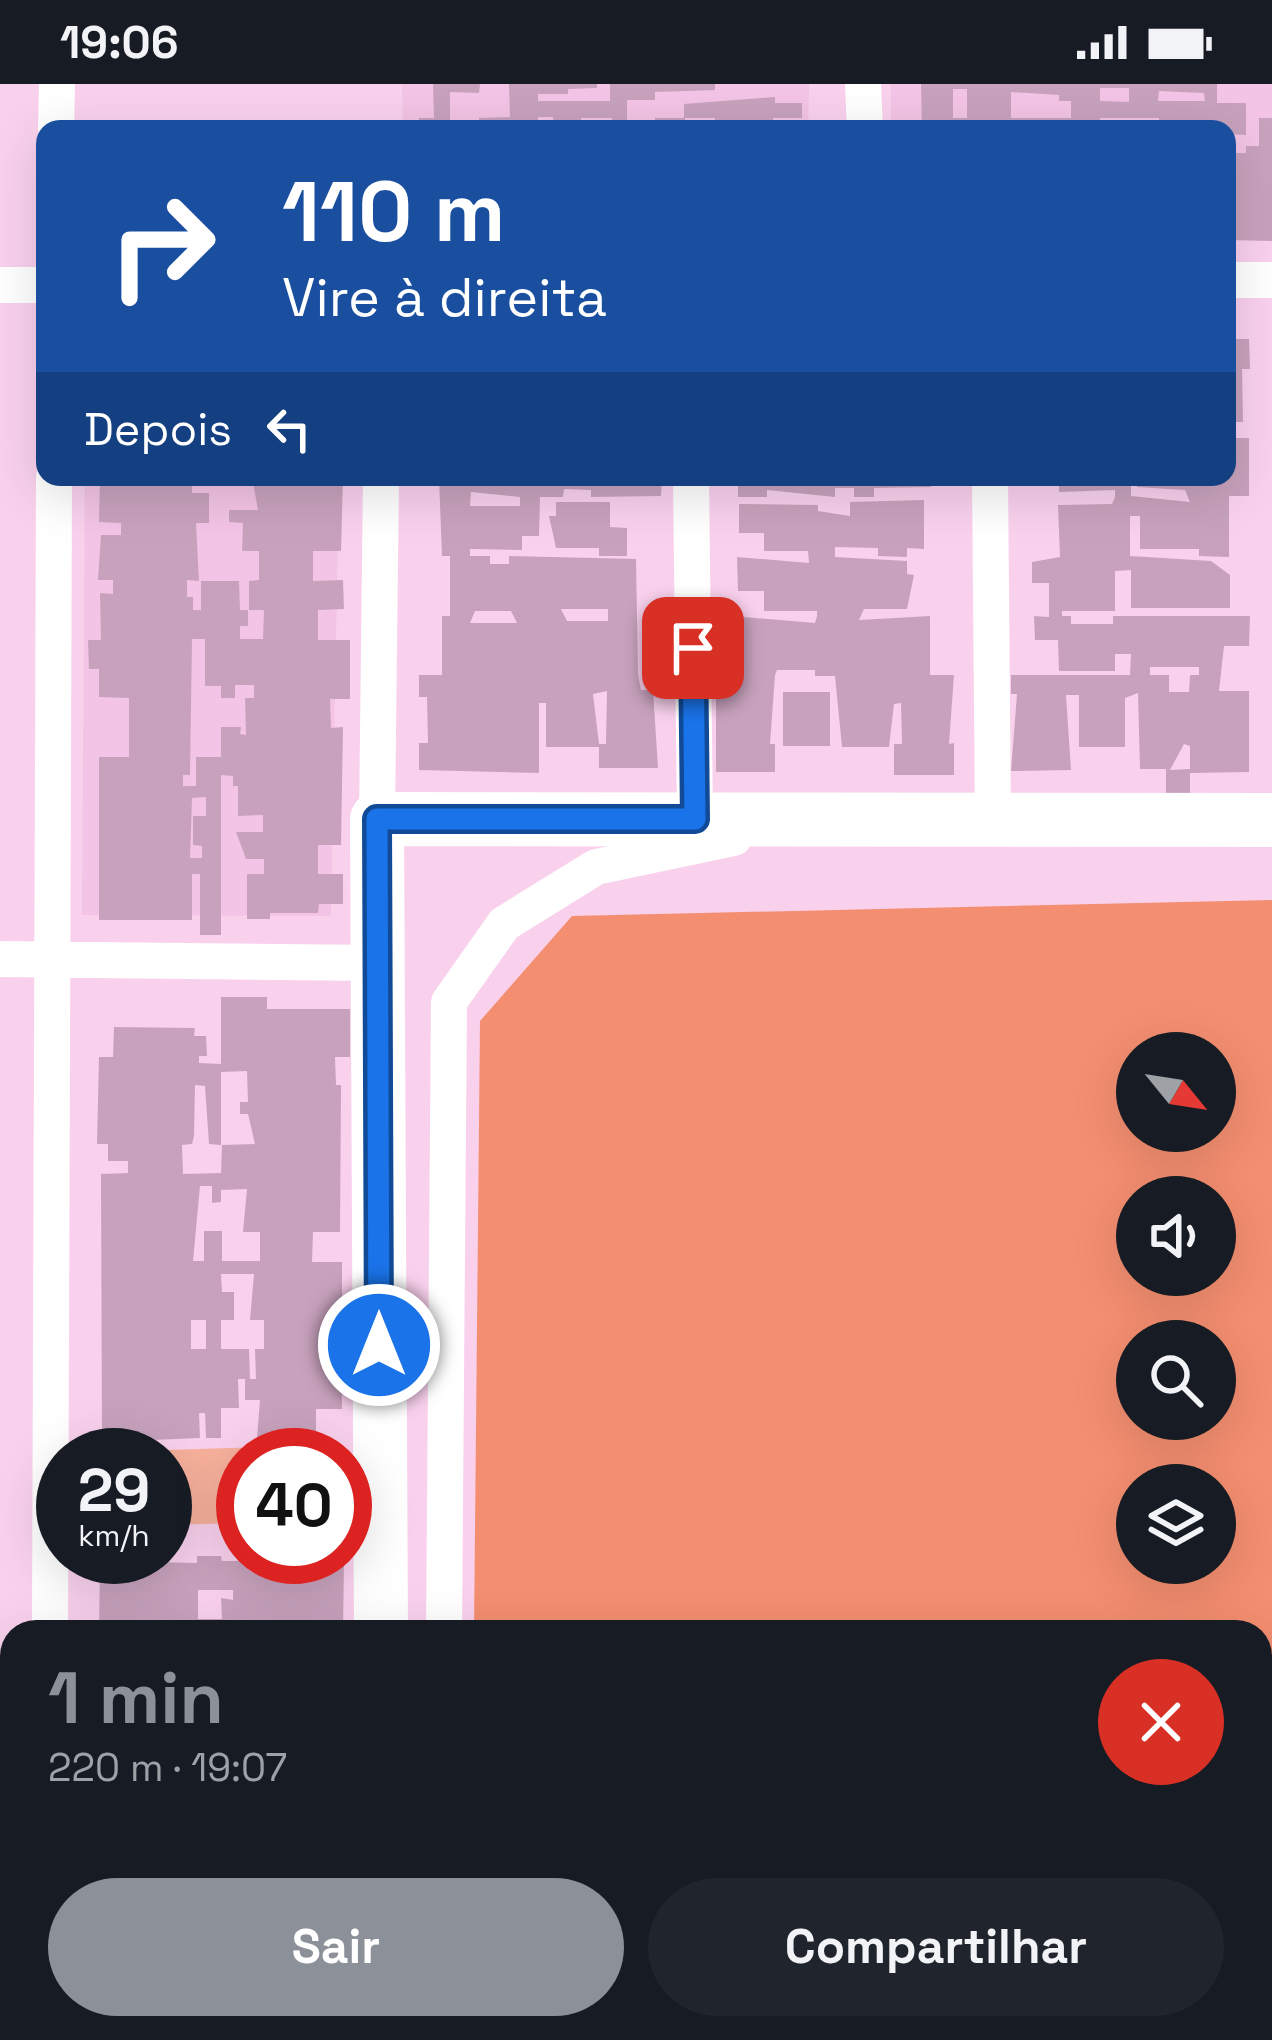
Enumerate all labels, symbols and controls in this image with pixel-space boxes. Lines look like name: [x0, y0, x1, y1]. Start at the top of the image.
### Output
text: 19:06: [60, 14, 179, 71]
text: 110 m: [282, 158, 505, 266]
icon: right: [84, 168, 240, 324]
text: Vire à direita: [282, 263, 607, 332]
icon: left: [256, 396, 322, 462]
text: Depois: [84, 401, 232, 458]
pin: [642, 597, 744, 699]
icon: arrive: [660, 615, 726, 681]
north arrow: [1116, 1032, 1236, 1152]
map controls: [1116, 1032, 1236, 1584]
button: sound: [1116, 1176, 1236, 1296]
position arrow: [316, 1282, 442, 1408]
button: search: [1116, 1320, 1236, 1440]
speed limit sign: 40: [216, 1428, 372, 1584]
text: 29: [78, 1452, 150, 1529]
button: layers: [1116, 1464, 1236, 1584]
text: km/h: [78, 1516, 150, 1555]
text: 1 min: [48, 1652, 224, 1744]
button: close: [1098, 1659, 1224, 1785]
text: 220 m · 19:07: [48, 1743, 287, 1792]
button: Sair: [48, 1878, 624, 2016]
button: Compartilhar: [648, 1878, 1224, 2016]

